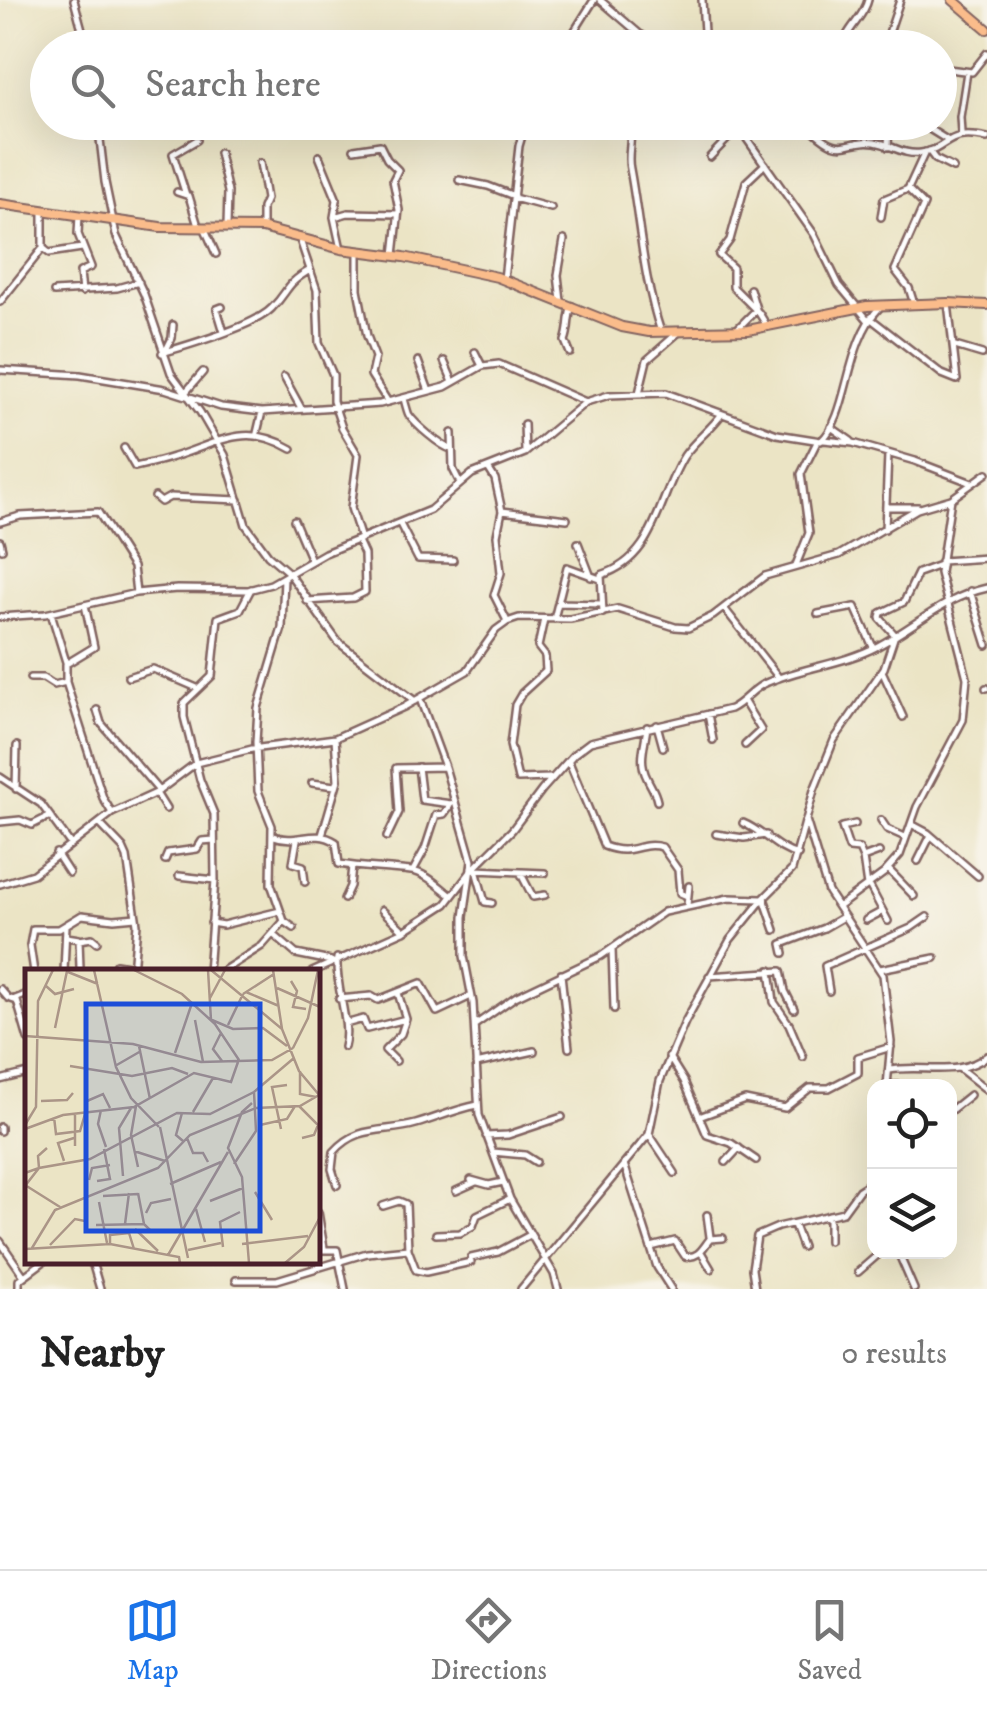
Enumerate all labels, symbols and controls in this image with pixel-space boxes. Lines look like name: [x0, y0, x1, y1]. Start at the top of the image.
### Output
search box: [30, 30, 957, 140]
icon: search: [65, 58, 120, 113]
text: Search here: [145, 61, 321, 109]
inset map: [25, 969, 320, 1264]
map controls: [867, 1079, 957, 1259]
button: locate: [867, 1079, 957, 1169]
button: layers: [867, 1169, 957, 1259]
text: Nearby: [40, 1328, 164, 1380]
text: 0 results: [841, 1334, 947, 1374]
tab: Map: [125, 1593, 180, 1688]
tab: Directions: [431, 1593, 547, 1688]
tab: Saved: [797, 1593, 862, 1688]

